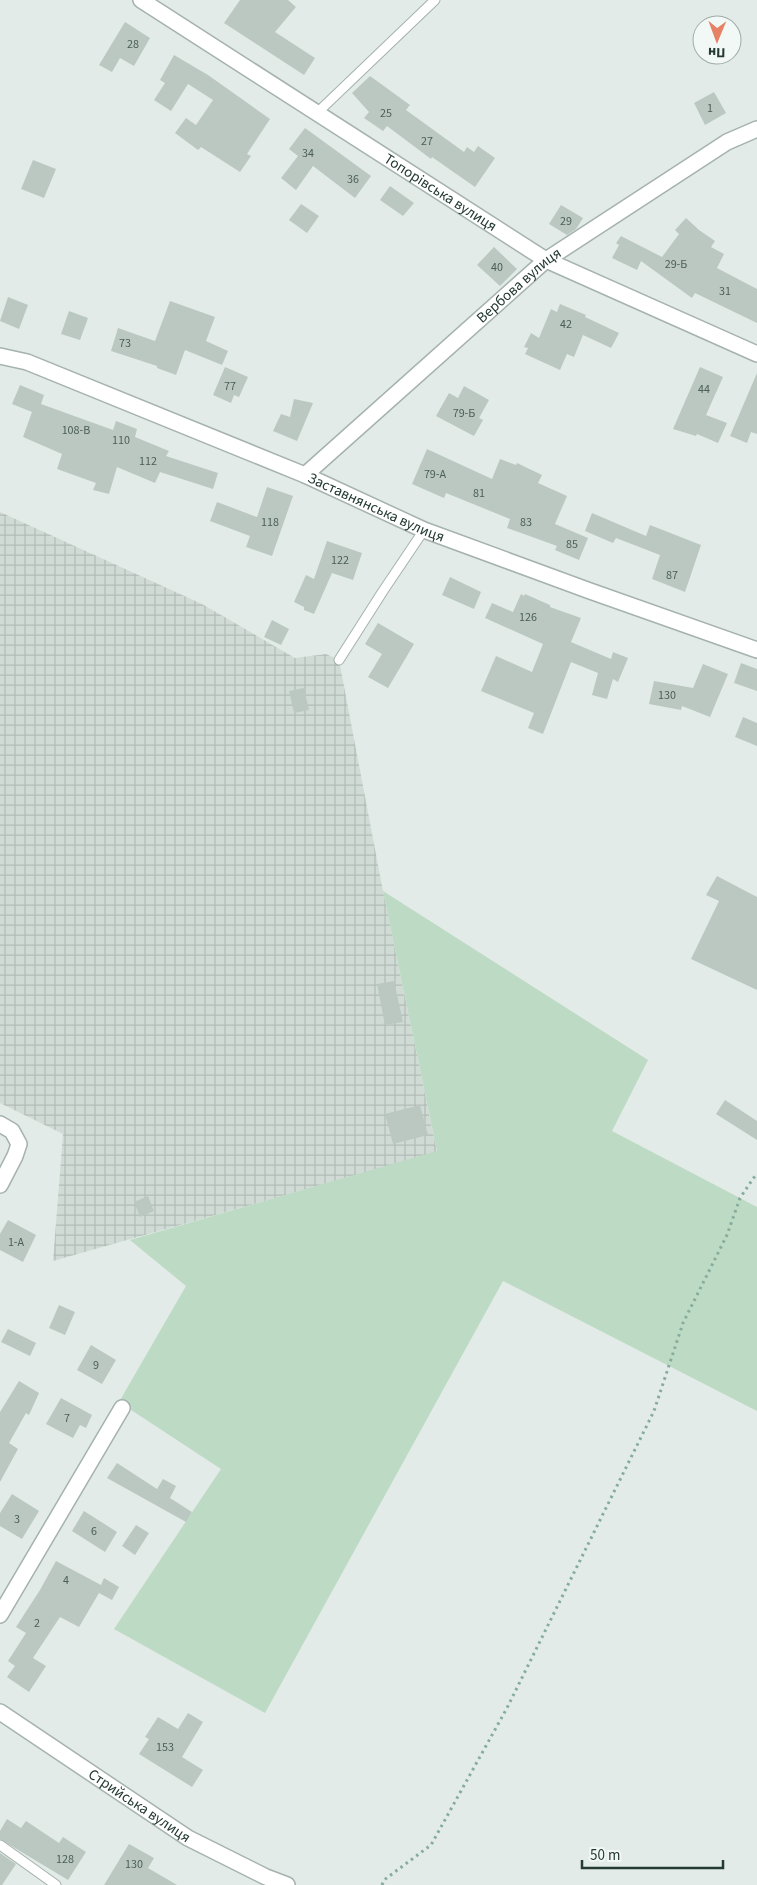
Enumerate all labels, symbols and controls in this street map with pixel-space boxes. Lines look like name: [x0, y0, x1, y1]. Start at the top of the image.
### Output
north arrow: [692, 15, 742, 65]
house number: 28: [127, 36, 139, 53]
text: Пн: [708, 42, 726, 62]
house number: 1: [707, 100, 713, 117]
house number: 25: [380, 105, 392, 122]
house number: 27: [421, 133, 433, 150]
house number: 34: [302, 145, 314, 162]
street label: Топорівська вулиця: [380, 149, 501, 237]
house number: 36: [347, 171, 359, 188]
house number: 29: [560, 213, 572, 230]
street label: Вербова вулиця: [472, 243, 566, 328]
house number: 29-Б: [665, 256, 687, 273]
house number: 40: [491, 259, 503, 276]
house number: 31: [719, 283, 731, 300]
house number: 42: [560, 316, 572, 333]
house number: 73: [119, 335, 131, 352]
house number: 77: [224, 378, 236, 395]
house number: 44: [698, 381, 710, 398]
house number: 79-Б: [453, 405, 475, 422]
house number: 108-В: [62, 422, 90, 439]
house number: 110: [112, 432, 130, 449]
house number: 112: [139, 453, 157, 470]
house number: 79-А: [424, 466, 447, 483]
street label: Заставнянська вулиця: [304, 468, 447, 548]
house number: 81: [473, 485, 485, 502]
house number: 118: [261, 514, 279, 531]
house number: 83: [520, 514, 532, 531]
house number: 85: [566, 536, 578, 553]
house number: 122: [331, 552, 349, 569]
house number: 87: [666, 567, 678, 584]
house number: 126: [519, 609, 537, 626]
house number: 130: [658, 687, 676, 704]
house number: 1-А: [8, 1234, 25, 1251]
house number: 9: [93, 1357, 99, 1374]
house number: 7: [64, 1410, 70, 1427]
house number: 3: [14, 1511, 20, 1528]
house number: 6: [91, 1523, 97, 1540]
house number: 4: [63, 1572, 69, 1589]
house number: 2: [34, 1615, 40, 1632]
house number: 153: [156, 1739, 174, 1756]
street label: Стрийська вулиця: [84, 1764, 195, 1848]
scale bar: [582, 1838, 723, 1870]
text: 50 m: [590, 1845, 620, 1866]
house number: 128: [56, 1851, 74, 1868]
house number: 130: [125, 1856, 143, 1873]

